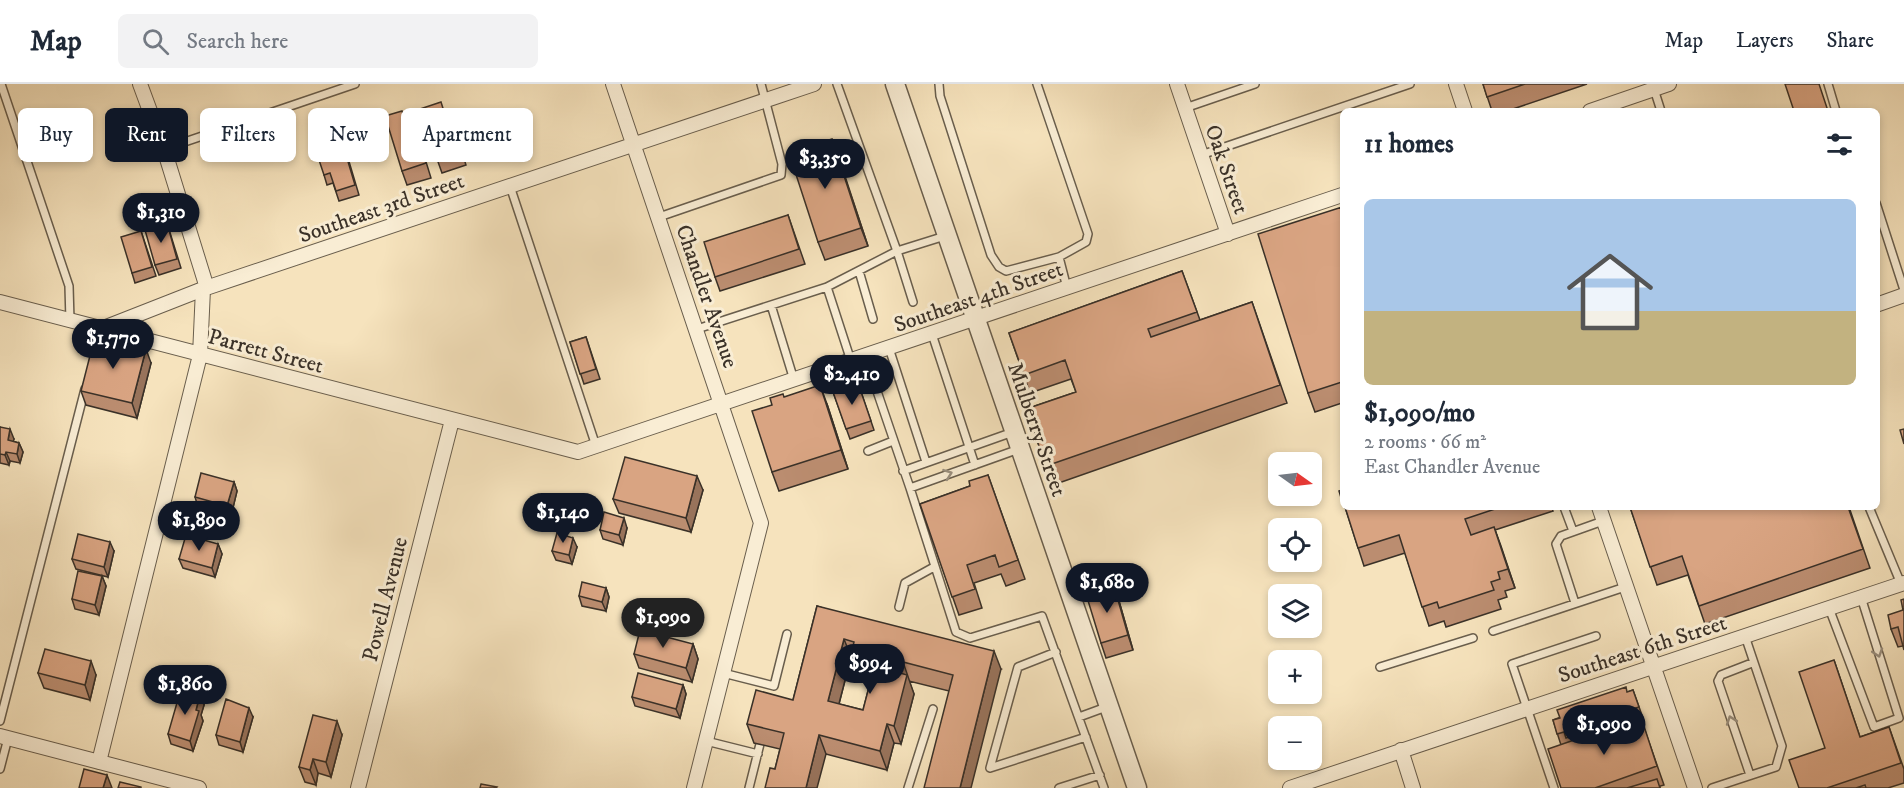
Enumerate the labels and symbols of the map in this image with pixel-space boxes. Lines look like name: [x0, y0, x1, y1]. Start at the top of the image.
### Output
street label: Oak Street: [1199, 121, 1254, 218]
pin: $3,350: [776, 139, 874, 190]
street label: Southeast 3rd Street: [295, 167, 468, 249]
pin: $1,310: [112, 193, 210, 244]
street label: Chandler Avenue: [669, 221, 744, 372]
street label: Southeast 4th Street: [890, 256, 1067, 339]
pin: $1,770: [64, 319, 162, 370]
street label: Parrett Street: [205, 323, 326, 380]
pin: $2,410: [803, 355, 901, 406]
street label: Mulberry Street: [1001, 359, 1072, 500]
north arrow: [1268, 452, 1322, 506]
one-way arrow: [942, 469, 953, 482]
pin: $1,140: [514, 493, 612, 544]
pin: $1,890: [150, 501, 248, 552]
street label: Powell Avenue: [357, 534, 414, 665]
pin: $1,680: [1058, 563, 1156, 614]
pin: $1,090: [614, 598, 712, 649]
street label: Southeast 6th Street: [1555, 609, 1730, 689]
pin: $994: [834, 644, 906, 695]
one-way arrow: [1871, 647, 1884, 658]
pin: $1,860: [136, 665, 234, 716]
pin: $1,090: [1555, 705, 1653, 756]
one-way arrow: [1726, 715, 1738, 726]

